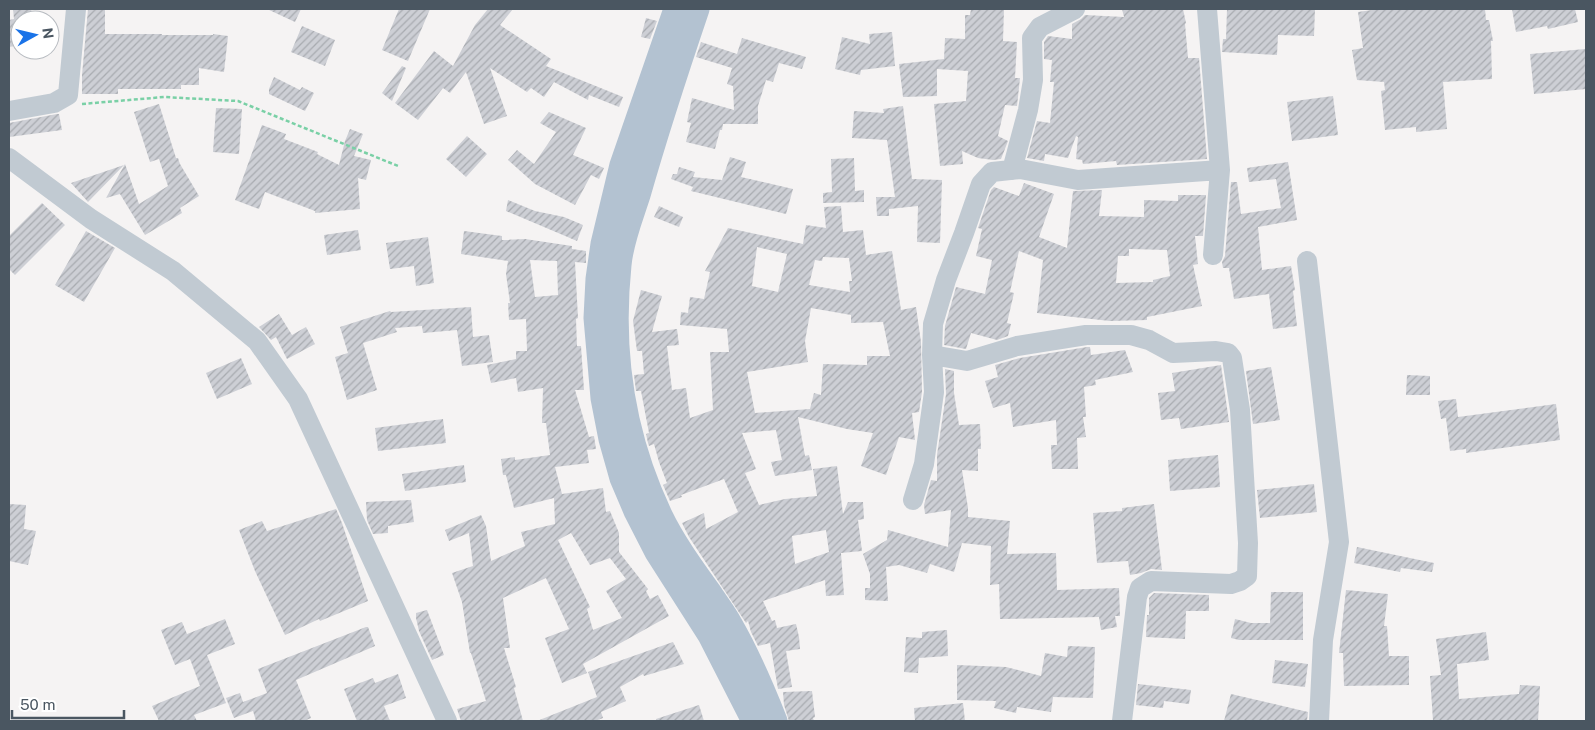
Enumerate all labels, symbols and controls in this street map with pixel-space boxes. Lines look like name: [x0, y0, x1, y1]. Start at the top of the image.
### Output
north arrow: [10, 10, 60, 60]
text: N: [39, 27, 57, 40]
scale bar: [12, 688, 125, 720]
text: 50 m: [20, 696, 55, 713]

